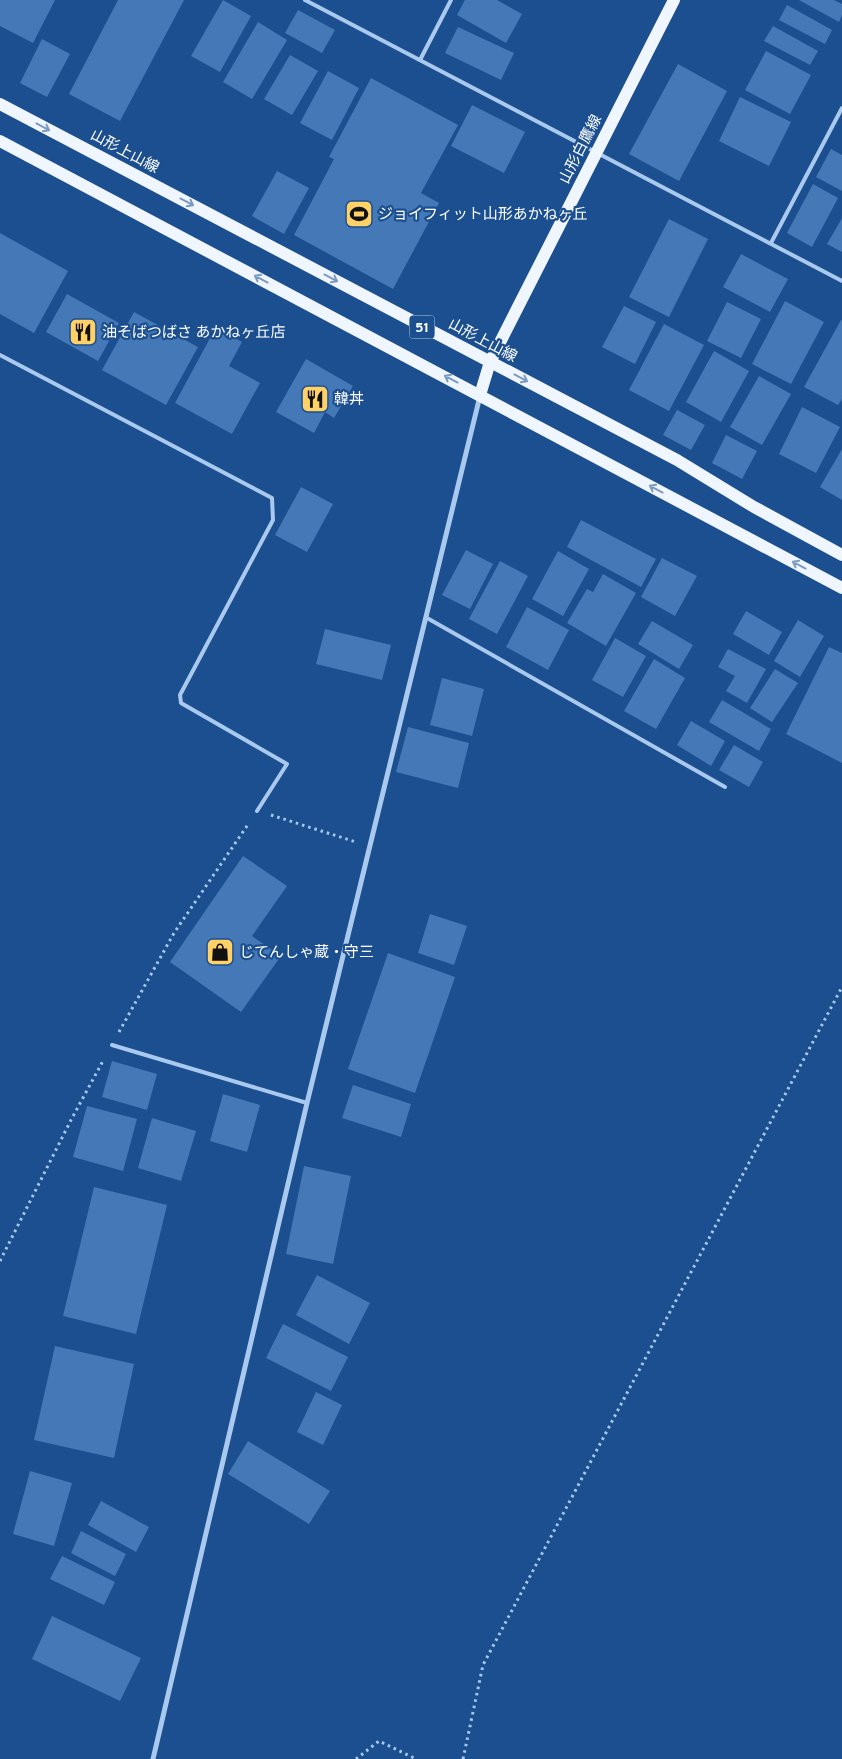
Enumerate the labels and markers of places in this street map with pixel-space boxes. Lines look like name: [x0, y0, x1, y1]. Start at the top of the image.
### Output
sports icon: ジョイフィット山形あかねヶ丘: [344, 199, 374, 229]
place label: ジョイフィット山形あかねヶ丘: [378, 206, 588, 225]
restaurant icon: 油そばつばさ あかねヶ丘店: [68, 317, 98, 347]
place label: 油そばつばさ あかねヶ丘店: [102, 324, 286, 343]
restaurant icon: 韓丼: [300, 384, 330, 414]
place label: 韓丼: [334, 390, 364, 410]
shop icon: じてんしゃ蔵・守三: [205, 937, 235, 967]
place label: じてんしゃ蔵・守三: [239, 944, 374, 963]

